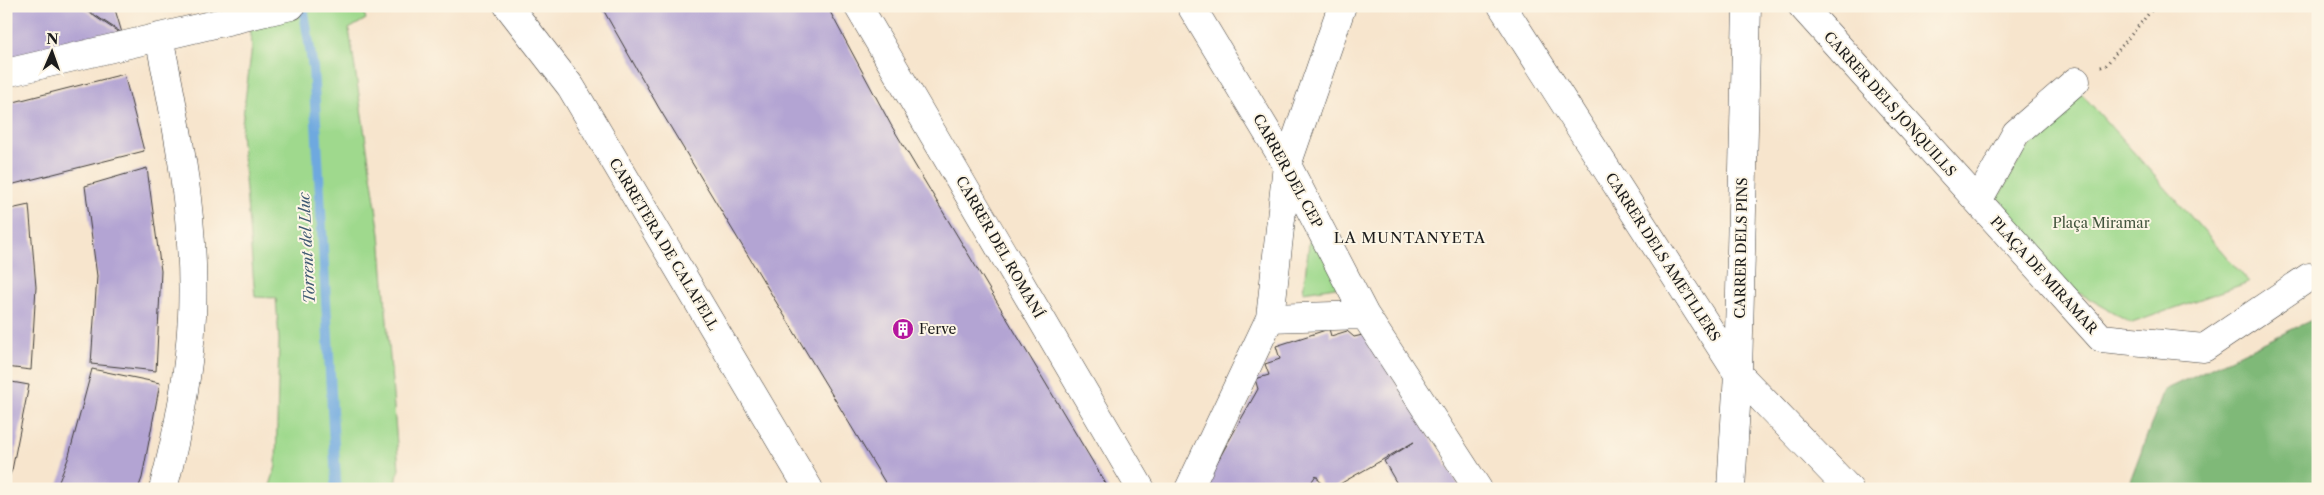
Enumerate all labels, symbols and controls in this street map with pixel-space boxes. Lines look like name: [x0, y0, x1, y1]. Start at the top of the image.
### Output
north arrow: [28, 28, 78, 78]
street label: CARRER DELS JONQUILLS: [1820, 28, 1960, 180]
text: N: [46, 30, 59, 48]
street label: CARRER DEL CEP: [1249, 111, 1327, 231]
street label: CARRETERA DE CALAFELL: [605, 155, 723, 333]
street label: CARRER DELS AMETLLERS: [1602, 169, 1724, 345]
street label: CARRER DEL ROMANÍ: [952, 172, 1049, 321]
street label: CARRER DELS PINS: [1731, 177, 1751, 319]
water label: Torrent del Lluc: [294, 192, 319, 304]
street label: PLAÇA DE MIRAMAR: [1986, 213, 2102, 338]
park label: Plaça Miramar: [2052, 214, 2150, 232]
district label: LA MUNTANYETA: [1334, 228, 1486, 247]
building icon: Ferve: [891, 317, 915, 341]
place label: Ferve: [919, 320, 956, 338]

